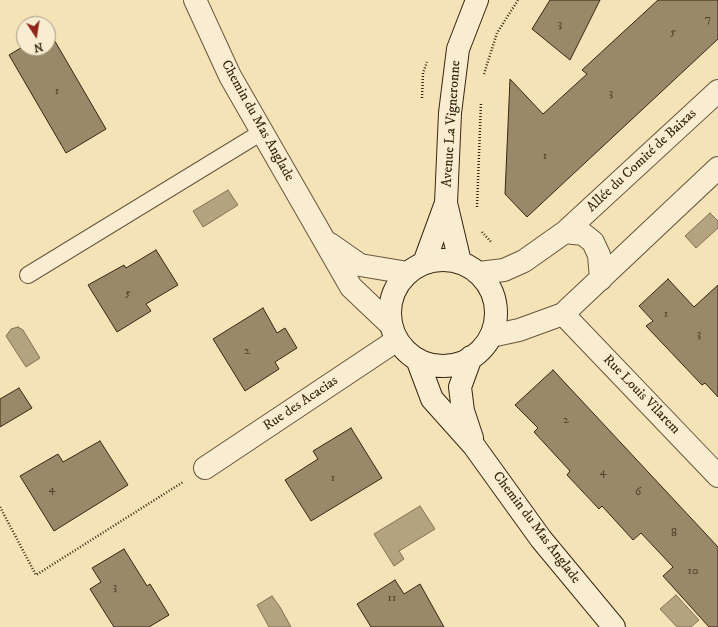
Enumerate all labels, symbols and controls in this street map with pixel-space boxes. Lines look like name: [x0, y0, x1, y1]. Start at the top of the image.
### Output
house number: 7: [705, 13, 711, 27]
north arrow: [16, 16, 56, 56]
house number: 3: [558, 18, 562, 32]
house number: 5: [670, 26, 676, 40]
text: N: [32, 39, 44, 55]
street label: Chemin du Mas Anglade: [217, 57, 297, 185]
street label: Avenue La Vigneronne: [439, 60, 465, 188]
house number: 1: [55, 85, 59, 99]
house number: 3: [609, 87, 613, 101]
street label: Allée du Comité de Baixas: [584, 106, 700, 216]
house number: 1: [543, 150, 547, 164]
house number: 5: [125, 287, 131, 301]
house number: 1: [664, 308, 668, 322]
house number: 3: [697, 328, 701, 342]
house number: 2: [244, 345, 250, 359]
street label: Rue Louis Vilarem: [599, 352, 683, 438]
street label: Rue des Acacias: [260, 373, 342, 435]
house number: 2: [563, 414, 569, 428]
house number: 4: [600, 466, 606, 480]
street label: Chemin du Mas Anglade: [488, 469, 584, 587]
house number: 1: [331, 472, 335, 486]
house number: 4: [49, 483, 55, 497]
house number: 6: [635, 486, 641, 500]
house number: 8: [671, 527, 677, 541]
house number: 10: [688, 565, 698, 579]
house number: 3: [113, 581, 117, 595]
house number: 11: [388, 592, 396, 606]

